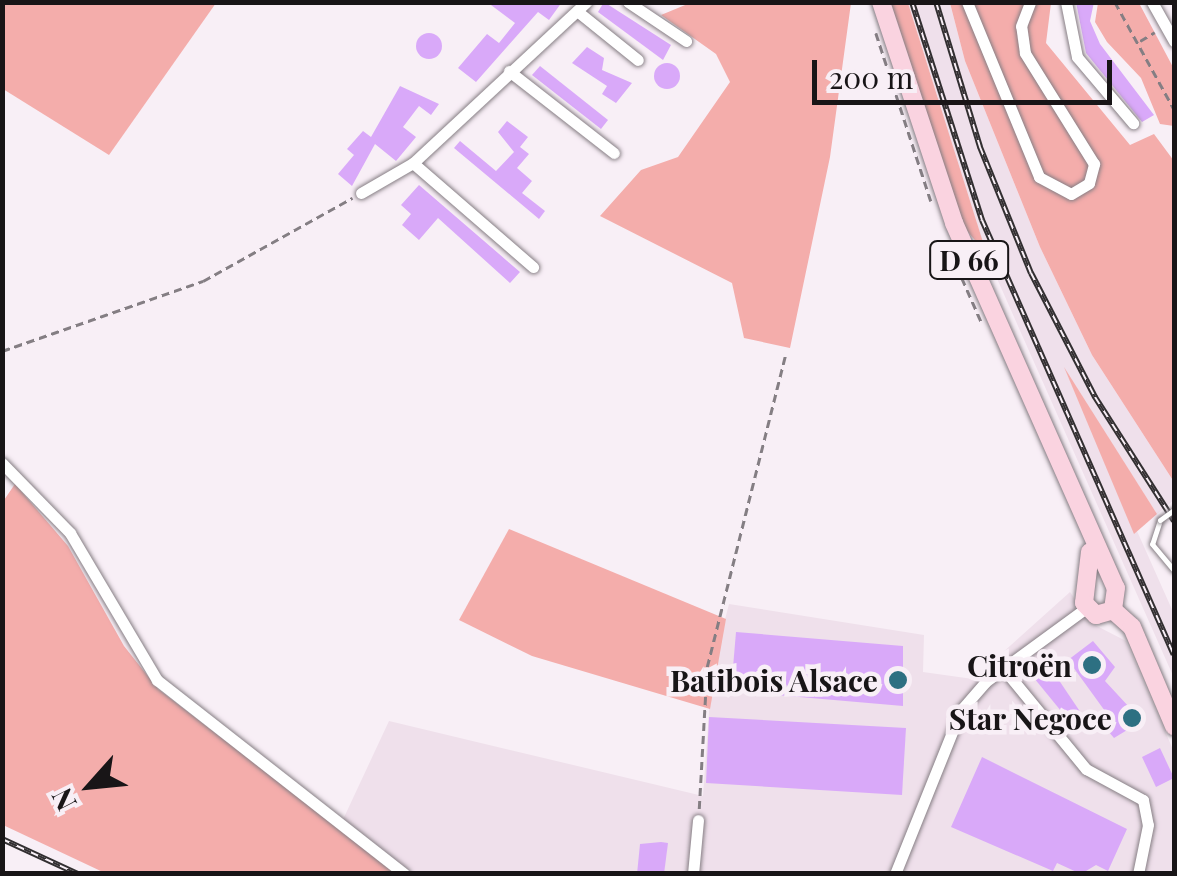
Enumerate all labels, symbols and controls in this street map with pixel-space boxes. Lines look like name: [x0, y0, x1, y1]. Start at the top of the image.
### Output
scale bar: [817, 40, 1117, 102]
text: 200 m: [829, 57, 913, 97]
road number: D 66: [929, 237, 1009, 283]
place label: Citroën: [967, 647, 1072, 683]
marker: Citroën: [1081, 654, 1103, 676]
place label: Batibois Alsace: [669, 662, 878, 698]
marker: Batibois Alsace: [887, 669, 909, 691]
place label: Star Negoce: [948, 700, 1112, 736]
marker: Star Negoce: [1121, 707, 1143, 729]
north arrow: [40, 736, 140, 836]
text: N: [42, 782, 84, 817]

